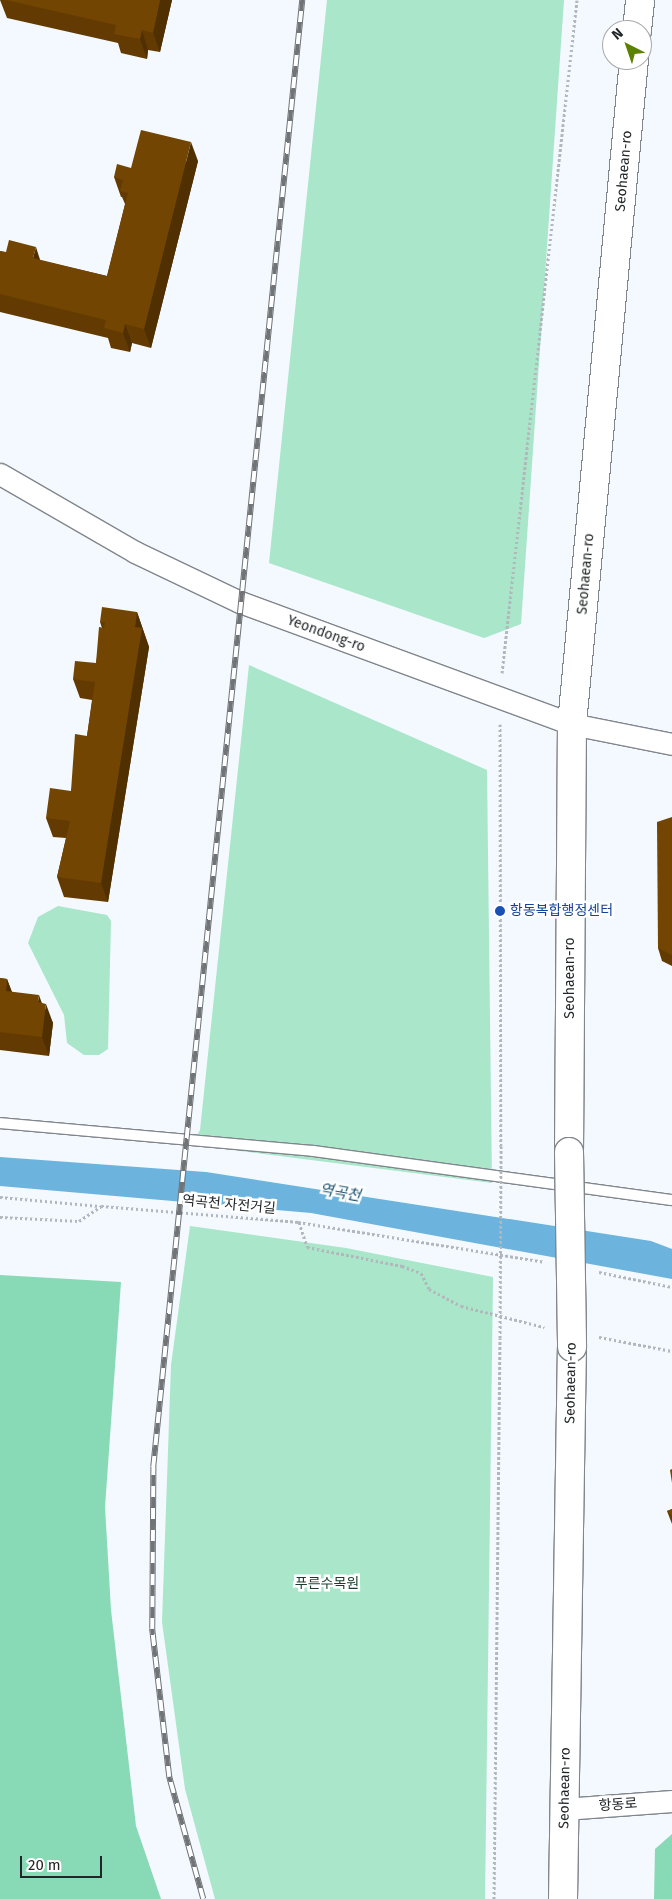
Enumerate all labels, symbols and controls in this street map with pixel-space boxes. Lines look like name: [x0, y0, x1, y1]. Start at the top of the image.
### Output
north arrow: [602, 20, 652, 70]
text: N: [608, 25, 627, 44]
street label: Seohaean-ro: [612, 130, 636, 212]
street label: Seohaean-ro: [574, 533, 598, 615]
street label: Yeondong-ro: [285, 612, 367, 656]
place label: 항동복합행정센터: [510, 903, 613, 919]
marker: 항동복합행정센터: [494, 905, 506, 917]
street label: Seohaean-ro: [562, 937, 578, 1019]
water label: 역곡천: [318, 1181, 362, 1205]
street label: 역곡천 자전거길: [182, 1193, 276, 1217]
street label: Seohaean-ro: [562, 1342, 580, 1424]
park label: 푸른수목원: [295, 1576, 359, 1592]
street label: Seohaean-ro: [556, 1747, 574, 1829]
street label: 항동로: [598, 1795, 638, 1815]
scale bar: [22, 1846, 105, 1878]
text: 20 m: [28, 1856, 61, 1874]

